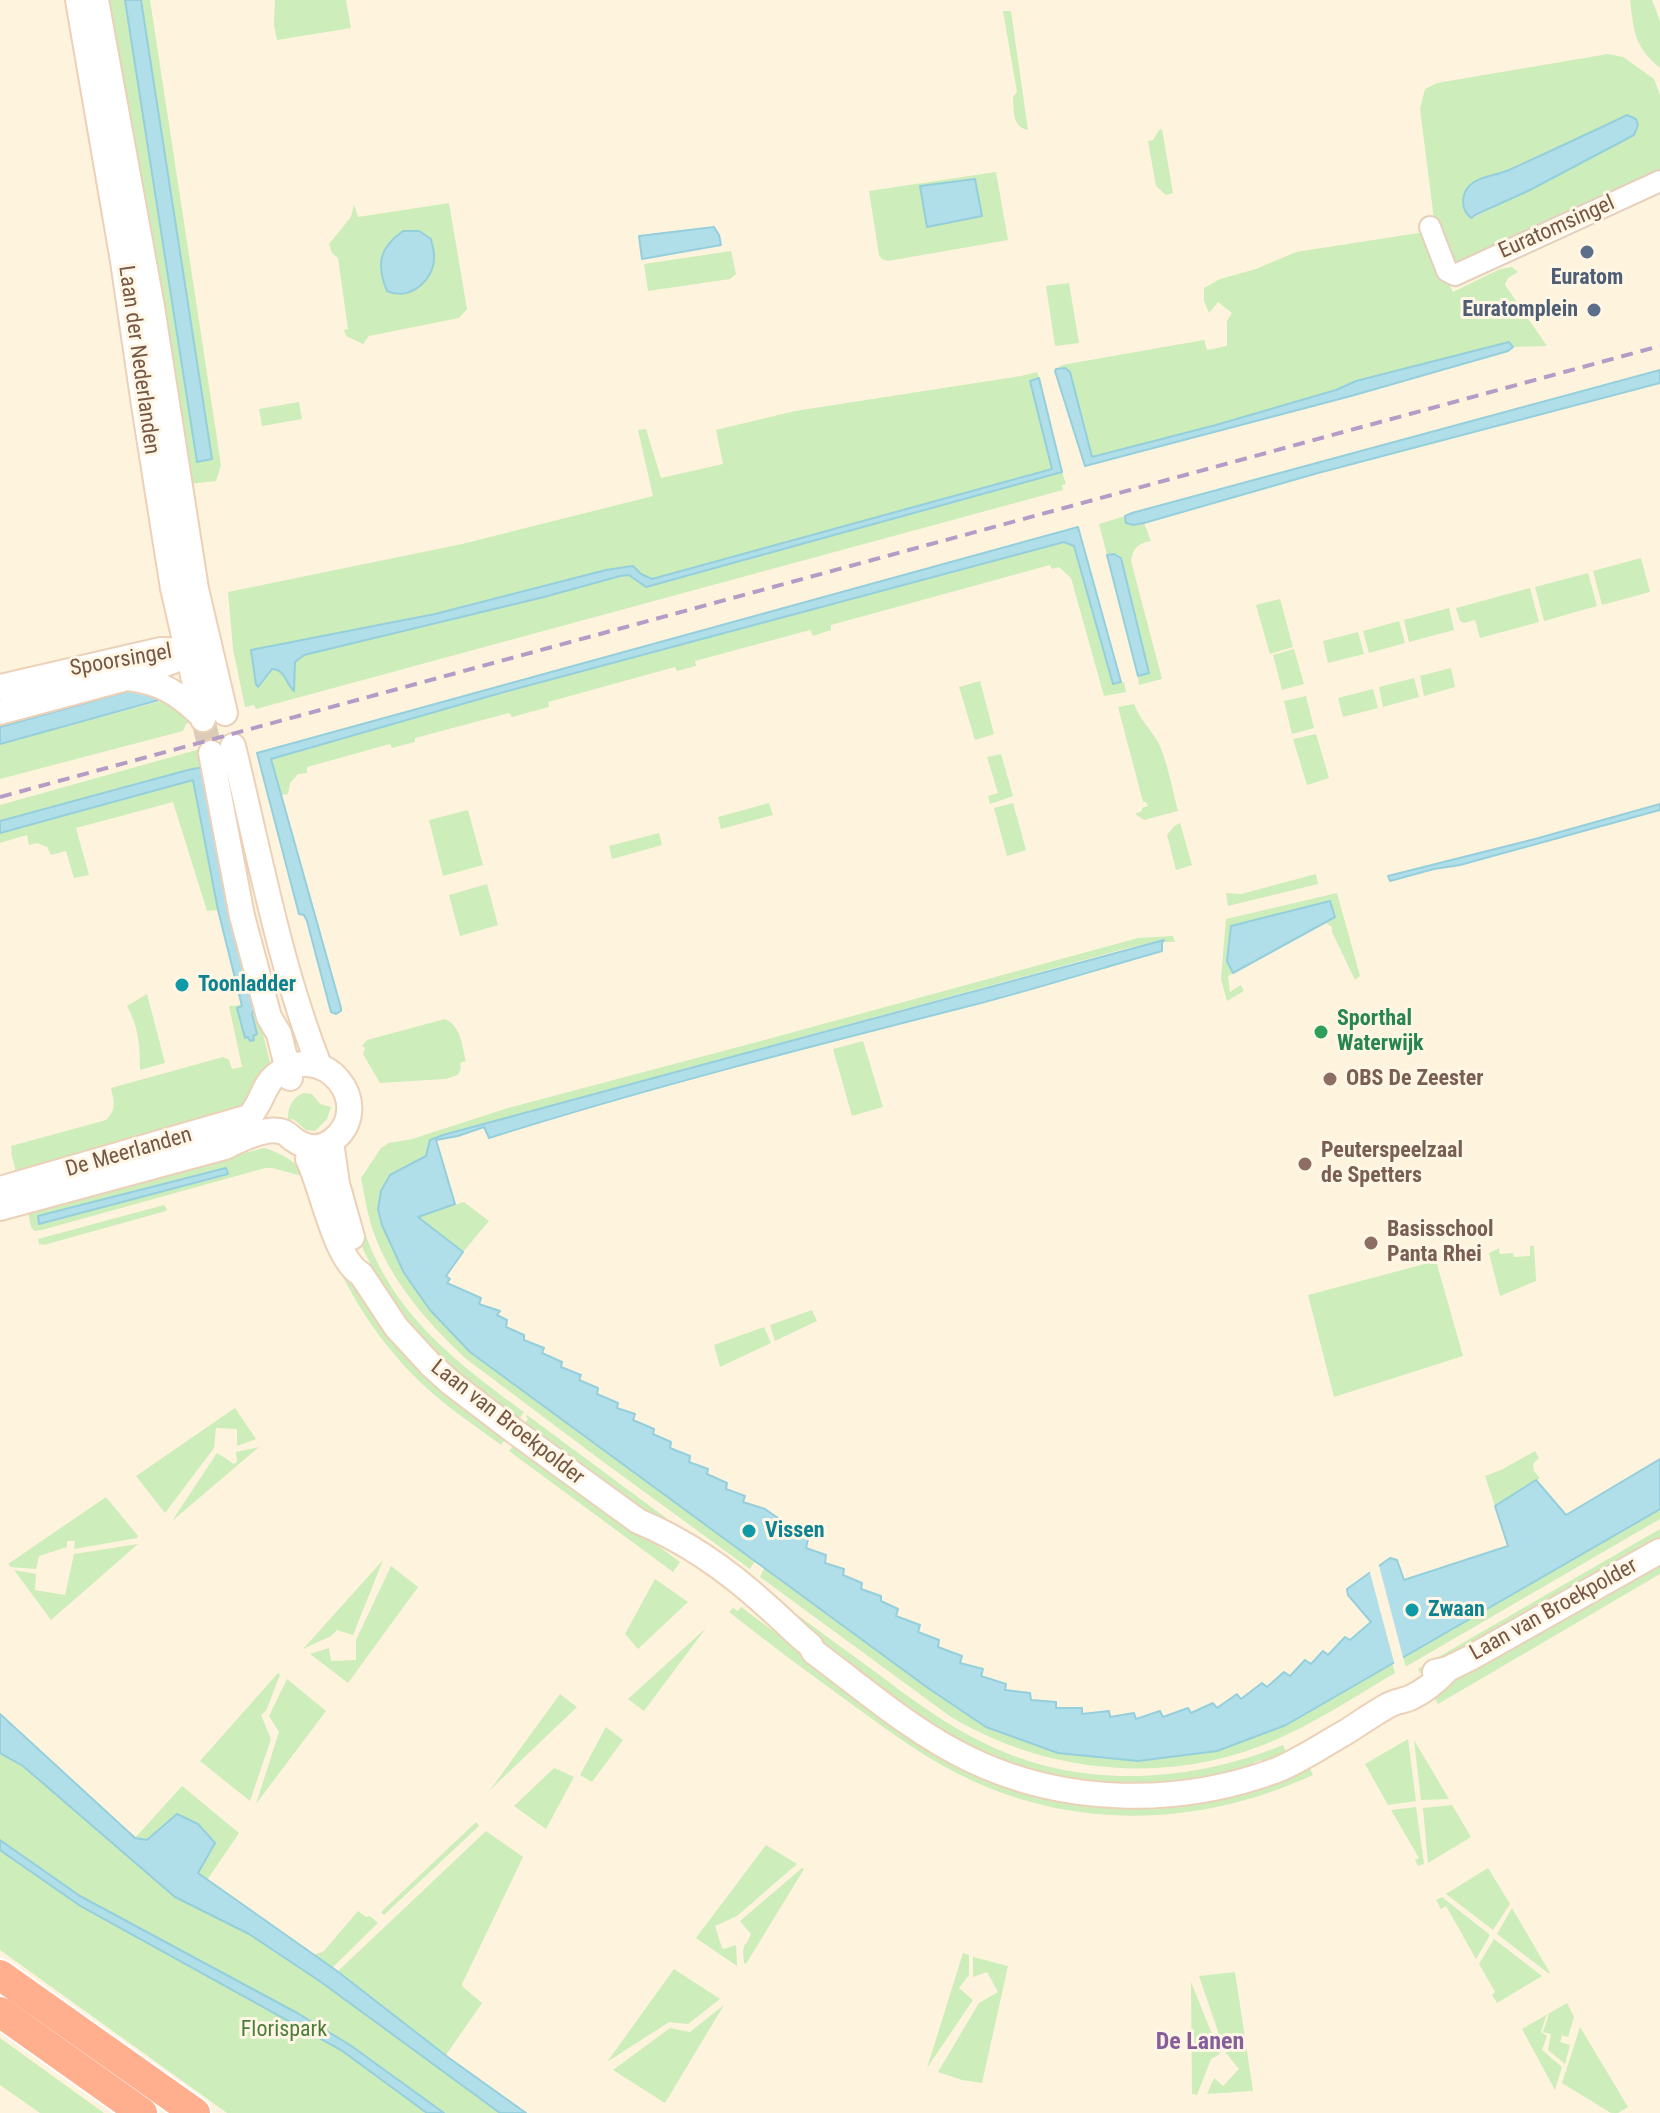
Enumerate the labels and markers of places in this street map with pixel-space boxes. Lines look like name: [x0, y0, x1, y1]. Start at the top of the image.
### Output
marker: Euratom: [1578, 243, 1596, 261]
place label: Euratom: [1551, 265, 1623, 291]
place label: Euratomplein: [1462, 297, 1578, 323]
marker: Euratomplein: [1585, 301, 1603, 319]
place label: Toonladder: [198, 972, 296, 998]
marker: Toonladder: [173, 976, 191, 994]
place label: Sporthal Waterwijk: [1337, 1006, 1424, 1058]
marker: Sporthal Waterwijk: [1312, 1023, 1330, 1041]
place label: OBS De Zeester: [1346, 1066, 1484, 1092]
marker: OBS De Zeester: [1321, 1070, 1339, 1088]
place label: Peuterspeelzaal de Spetters: [1321, 1138, 1463, 1190]
marker: Peuterspeelzaal de Spetters: [1296, 1155, 1314, 1173]
place label: Basisschool Panta Rhei: [1387, 1217, 1494, 1268]
marker: Basisschool Panta Rhei: [1362, 1234, 1380, 1252]
place label: Vissen: [765, 1518, 825, 1544]
marker: Vissen: [740, 1522, 758, 1540]
place label: Zwaan: [1428, 1597, 1485, 1623]
marker: Zwaan: [1403, 1601, 1421, 1619]

